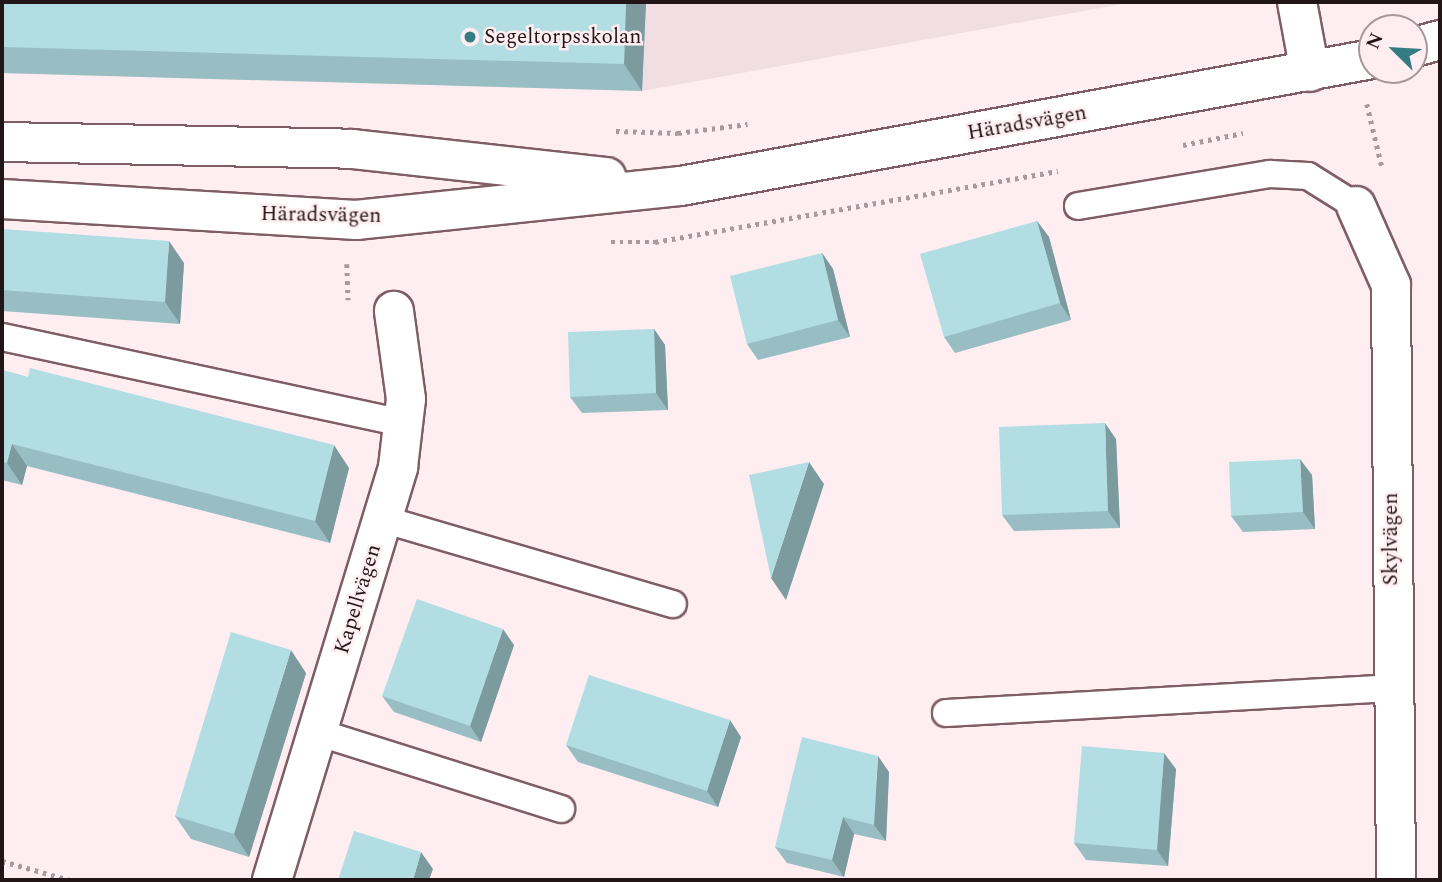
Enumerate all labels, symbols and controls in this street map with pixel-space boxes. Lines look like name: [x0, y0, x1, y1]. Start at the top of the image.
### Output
north arrow: [1358, 14, 1428, 84]
place label: Segeltorpsskolan: [484, 24, 642, 50]
text: N: [1359, 28, 1392, 54]
marker: Segeltorpsskolan: [462, 29, 478, 45]
street label: Häradsvägen: [965, 100, 1089, 146]
street label: Häradsvägen: [260, 201, 382, 229]
street label: Skylvägen: [1378, 492, 1404, 586]
street label: Kapellvägen: [329, 541, 387, 657]

